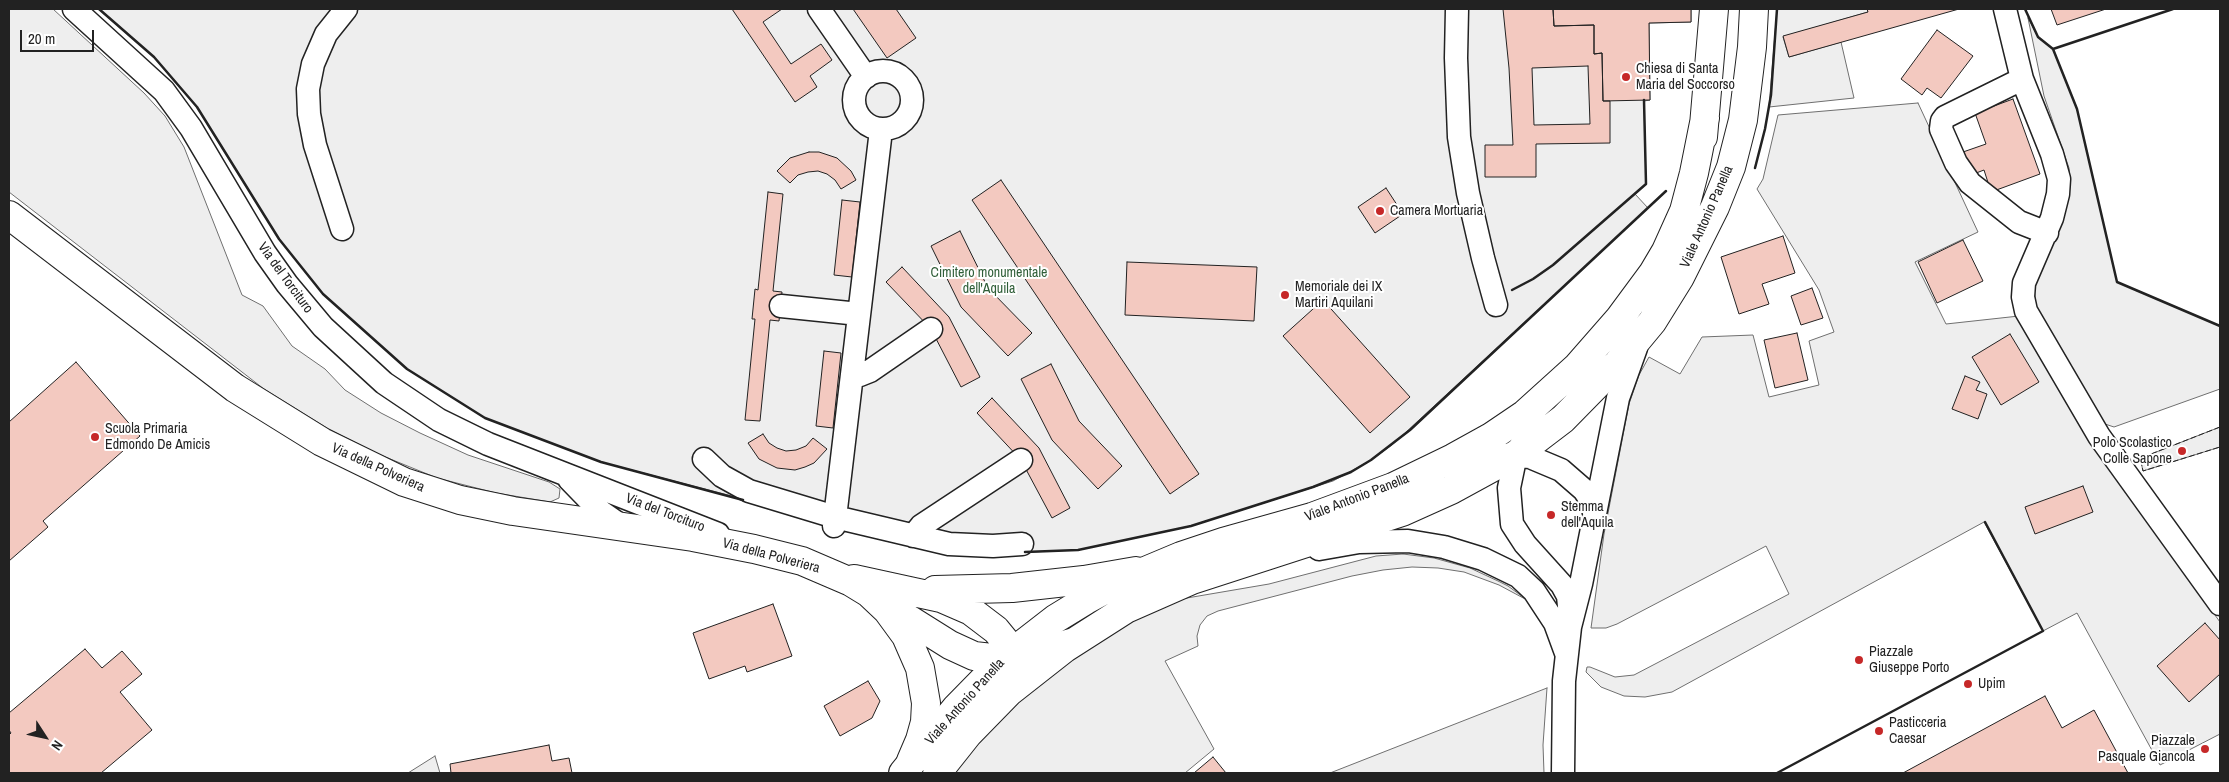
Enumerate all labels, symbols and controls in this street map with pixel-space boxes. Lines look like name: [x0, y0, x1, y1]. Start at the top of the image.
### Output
scale bar: [22, 20, 96, 52]
text: 20 m: [28, 28, 55, 49]
place label: Chiesa di Santa Maria del Soccorso: [1636, 61, 1735, 94]
marker: Chiesa di Santa Maria del Soccorso: [1620, 71, 1632, 83]
street label: Viale Antonio Panella: [1677, 163, 1737, 271]
place label: Camera Mortuaria: [1390, 203, 1483, 219]
marker: Camera Mortuaria: [1374, 205, 1386, 217]
street label: Via del Torcituro: [254, 239, 316, 317]
park label: Cimitero monumentale dell'Aquila: [931, 265, 1047, 298]
place label: Memoriale dei IX Martiri Aquilani: [1295, 279, 1382, 312]
marker: Memoriale dei IX Martiri Aquilani: [1279, 289, 1291, 301]
place label: Scuola Primaria Edmondo De Amicis: [105, 421, 210, 454]
marker: Scuola Primaria Edmondo De Amicis: [89, 431, 101, 443]
place label: Polo Scolastico Colle Sapone: [2093, 435, 2172, 468]
street label: Via della Polveriera: [329, 440, 427, 496]
marker: Polo Scolastico Colle Sapone: [2176, 445, 2188, 457]
street label: Viale Antonio Panella: [1303, 470, 1411, 526]
street label: Via del Torcituro: [623, 490, 707, 536]
place label: Stemma dell'Aquila: [1561, 499, 1614, 532]
marker: Stemma dell'Aquila: [1545, 509, 1557, 521]
street label: Via della Polveriera: [721, 535, 821, 577]
place label: Piazzale Giuseppe Porto: [1869, 644, 1949, 676]
marker: Piazzale Giuseppe Porto: [1853, 654, 1865, 666]
street label: Viale Antonio Panella: [922, 655, 1008, 749]
place label: Upim: [1978, 676, 2005, 692]
marker: Upim: [1962, 678, 1974, 690]
north arrow: [20, 712, 70, 762]
place label: Pasticceria Caesar: [1889, 715, 1946, 748]
marker: Pasticceria Caesar: [1873, 725, 1885, 737]
place label: Piazzale Pasquale Giancola: [2098, 733, 2195, 766]
text: N: [48, 737, 67, 754]
marker: Piazzale Pasquale Giancola: [2199, 743, 2211, 755]

